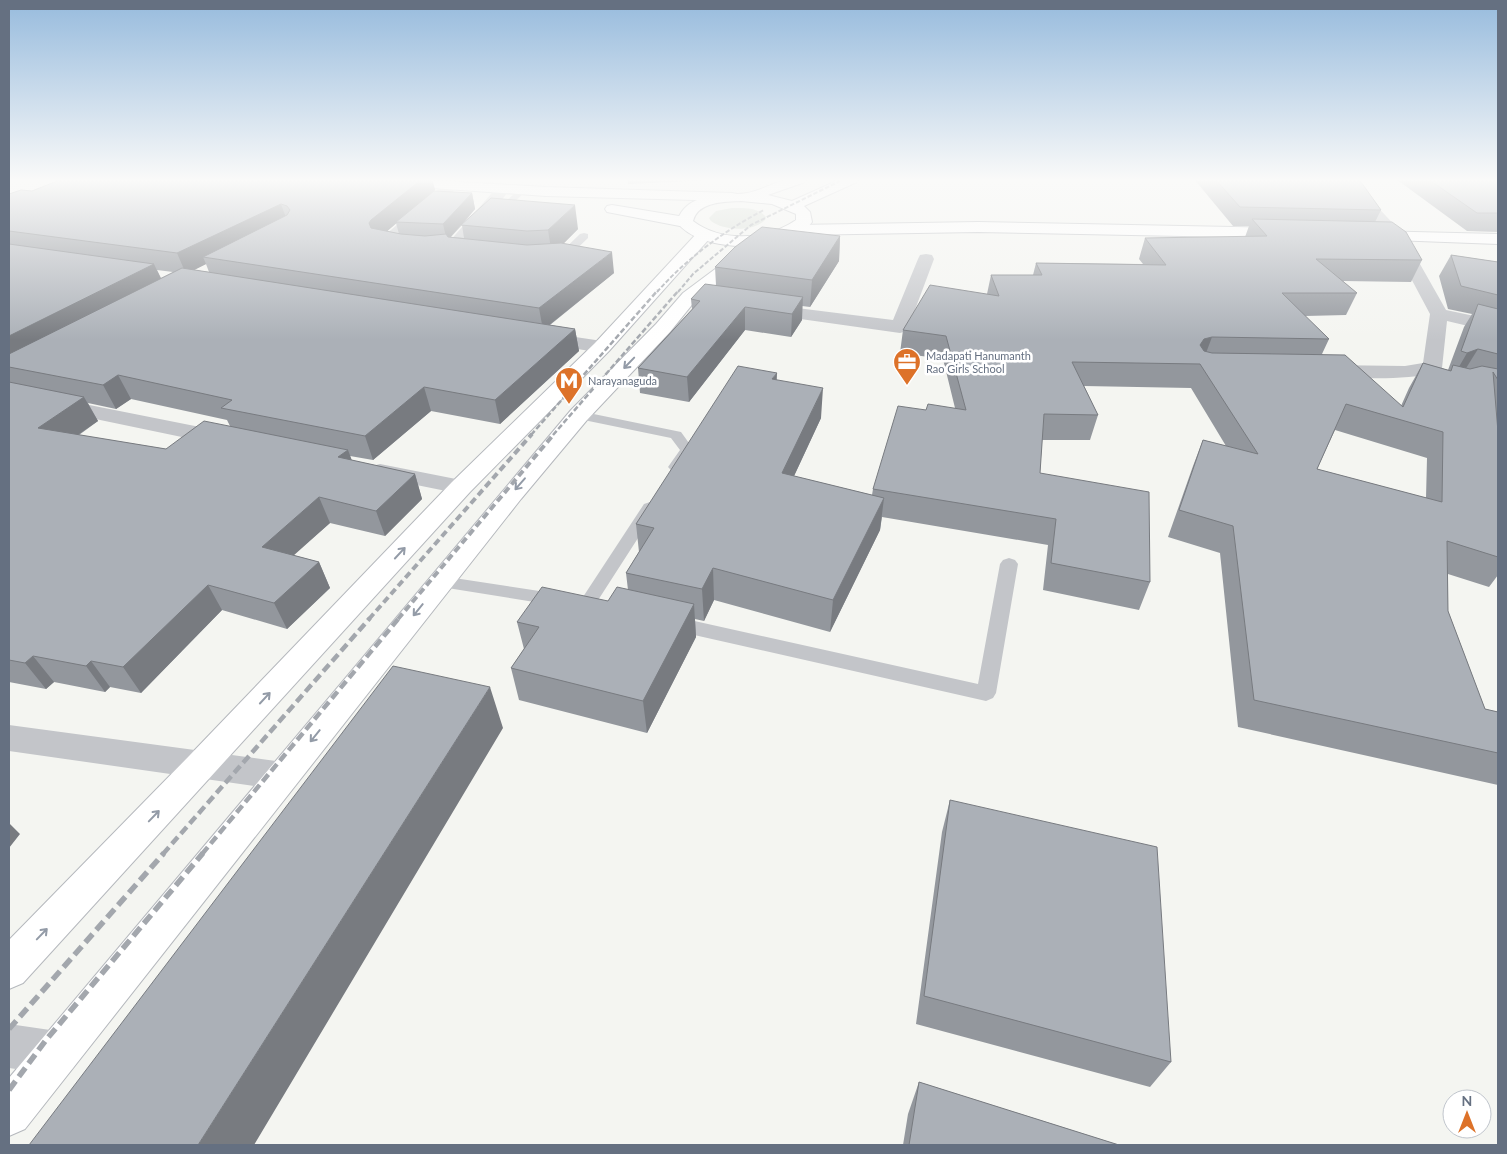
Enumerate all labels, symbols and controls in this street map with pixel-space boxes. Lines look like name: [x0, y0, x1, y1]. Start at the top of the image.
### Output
office icon: Madapati Hanumanth Rao Girls School: [892, 347, 922, 386]
place label: Madapati Hanumanth Rao Girls School: [926, 349, 1031, 375]
one-way arrow: [623, 357, 635, 370]
metro station icon: Narayanaguda: [554, 366, 584, 405]
place label: Narayanaguda: [588, 374, 657, 387]
one-way arrow: [515, 477, 526, 490]
one-way arrow: [394, 547, 406, 559]
one-way arrow: [412, 603, 423, 616]
one-way arrow: [259, 691, 271, 704]
one-way arrow: [310, 729, 321, 742]
one-way arrow: [148, 810, 160, 822]
one-way arrow: [36, 928, 48, 940]
north arrow: [1442, 1089, 1492, 1139]
text: N: [1462, 1092, 1472, 1109]

